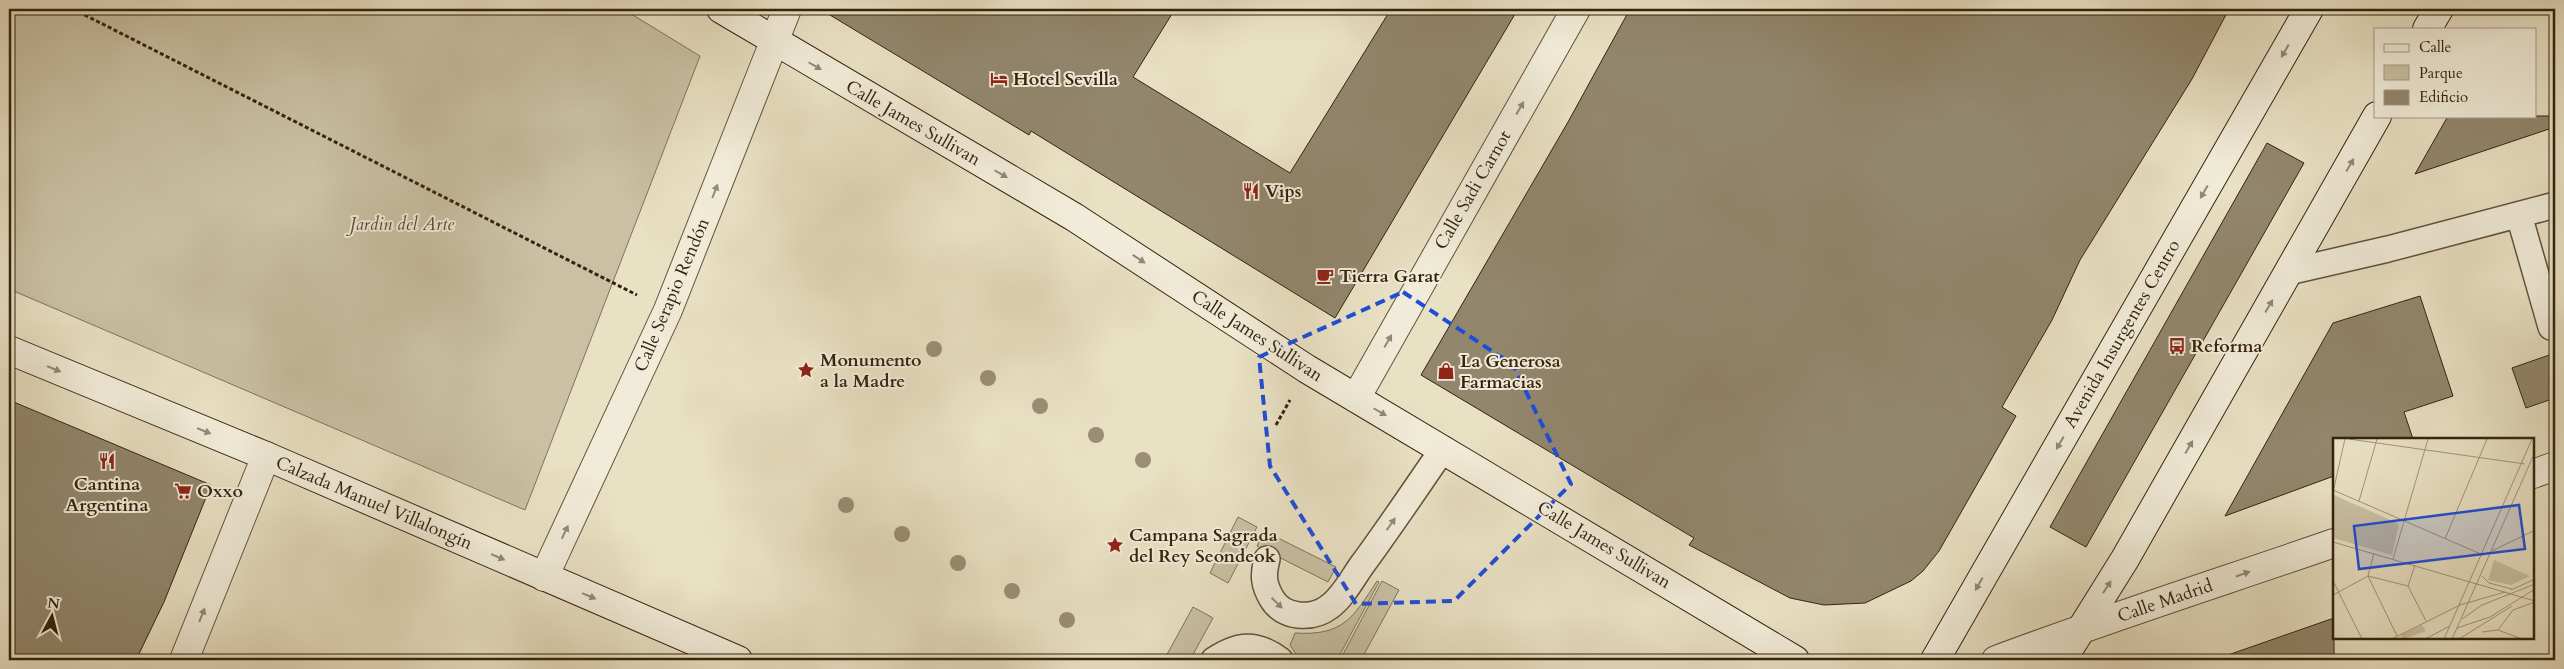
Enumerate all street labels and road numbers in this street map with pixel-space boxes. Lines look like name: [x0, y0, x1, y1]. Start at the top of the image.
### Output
street label: Calle James Sullivan: [841, 74, 986, 172]
street label: Calle Sadi Carnot: [1429, 126, 1517, 254]
street label: Calle Serapio Rendón: [628, 214, 716, 376]
street label: Avenida Insurgentes Centro: [2058, 235, 2186, 433]
street label: Calle James Sullivan: [1186, 284, 1328, 388]
street label: Calzada Manuel Villalongín: [272, 450, 477, 556]
street label: Calle James Sullivan: [1532, 495, 1676, 595]
street label: Calle Madrid: [2114, 573, 2216, 629]

